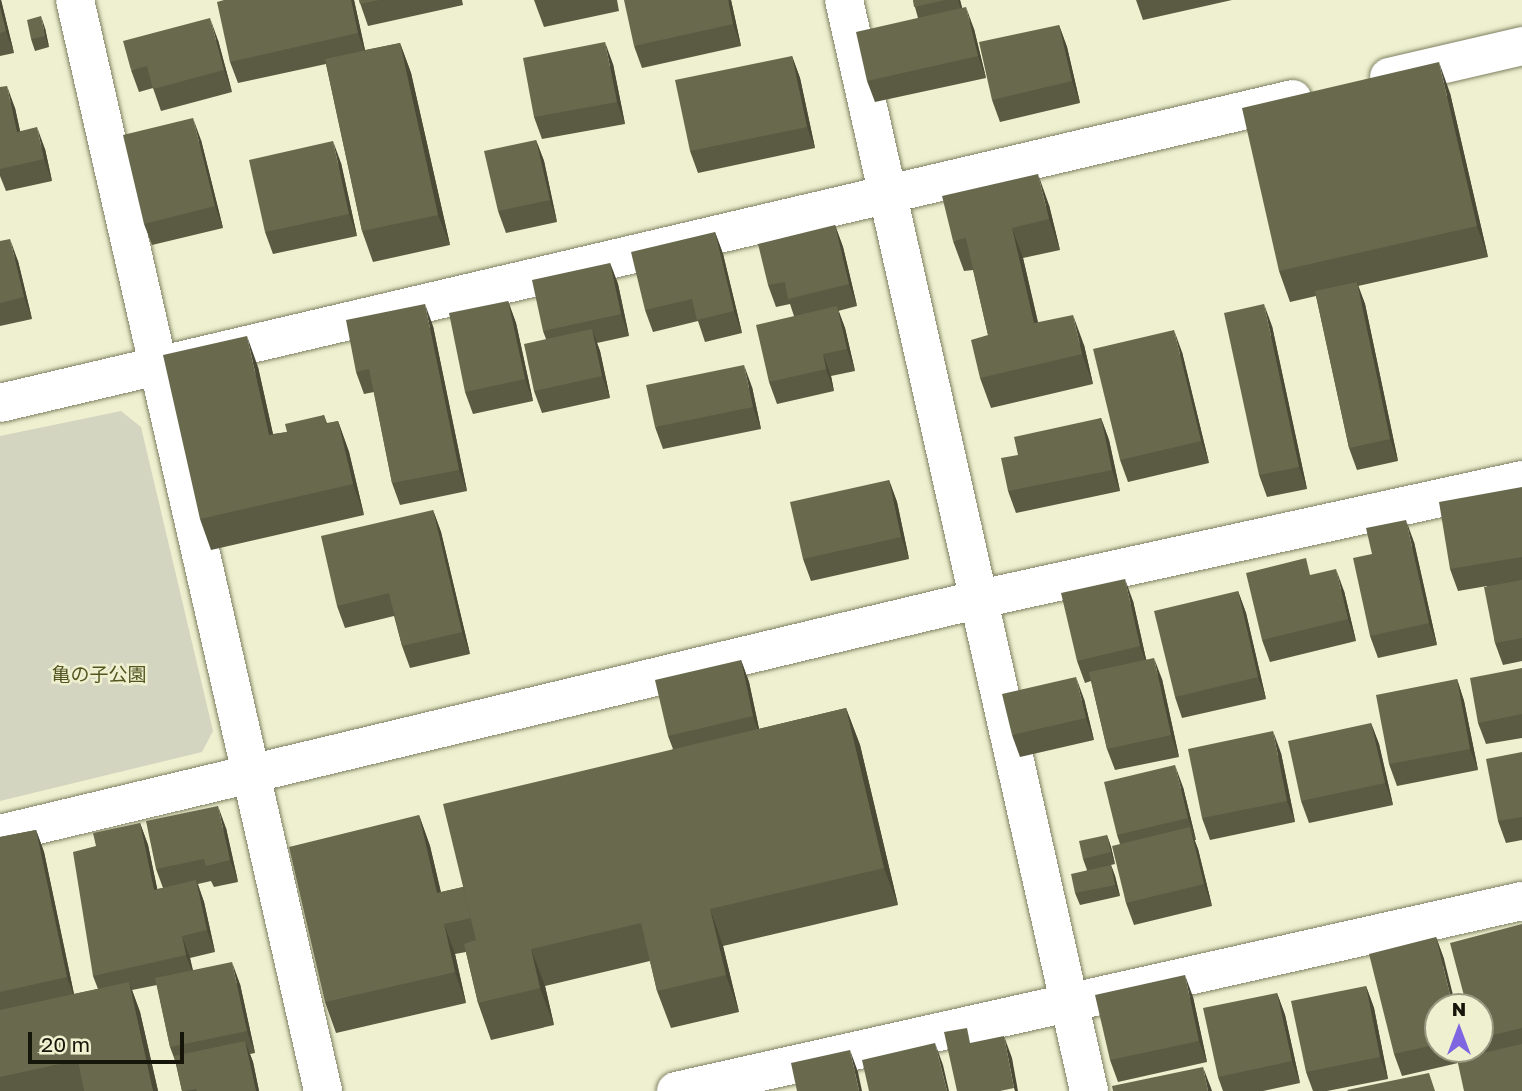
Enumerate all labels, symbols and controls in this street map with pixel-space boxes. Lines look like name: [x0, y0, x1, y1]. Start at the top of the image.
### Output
park label: 亀の子公園: [52, 663, 146, 685]
north arrow: [1424, 993, 1494, 1063]
text: N: [1452, 997, 1466, 1020]
scale bar: [32, 1018, 187, 1062]
text: 20 m: [41, 1031, 90, 1057]

